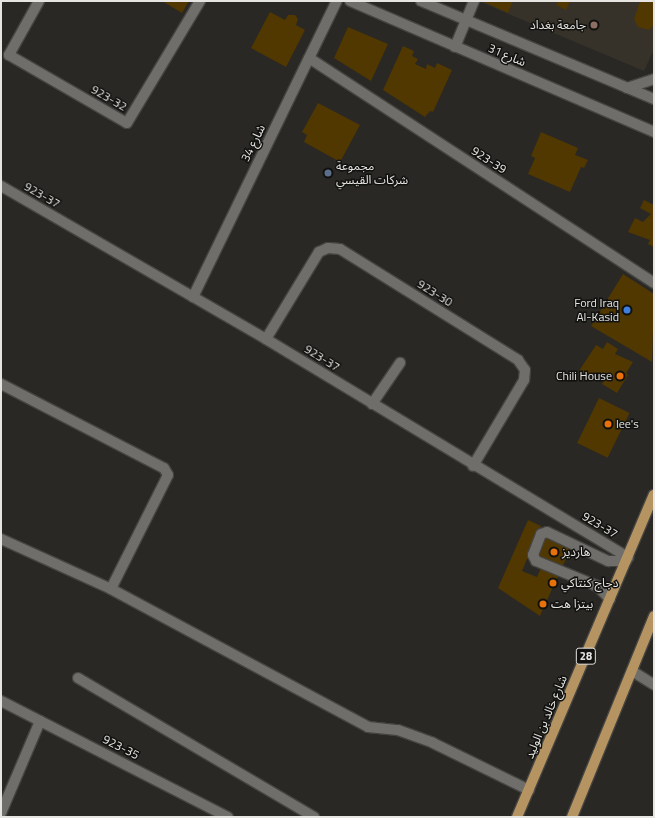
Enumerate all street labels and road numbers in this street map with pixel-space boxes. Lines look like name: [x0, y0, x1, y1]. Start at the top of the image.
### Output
street label: شارع 31: [486, 41, 528, 69]
street label: 923-32: [89, 82, 129, 114]
street label: شارع 34: [238, 122, 268, 164]
street label: 923-39: [469, 143, 509, 177]
street label: 923-37: [22, 179, 62, 211]
street label: 923-30: [415, 277, 455, 309]
street label: 923-37: [302, 342, 342, 374]
street label: 923-37: [580, 509, 620, 541]
road number: 28: [575, 647, 597, 665]
street label: شارع خالد بن الوليد: [522, 673, 570, 761]
street label: 923-35: [100, 732, 142, 762]

